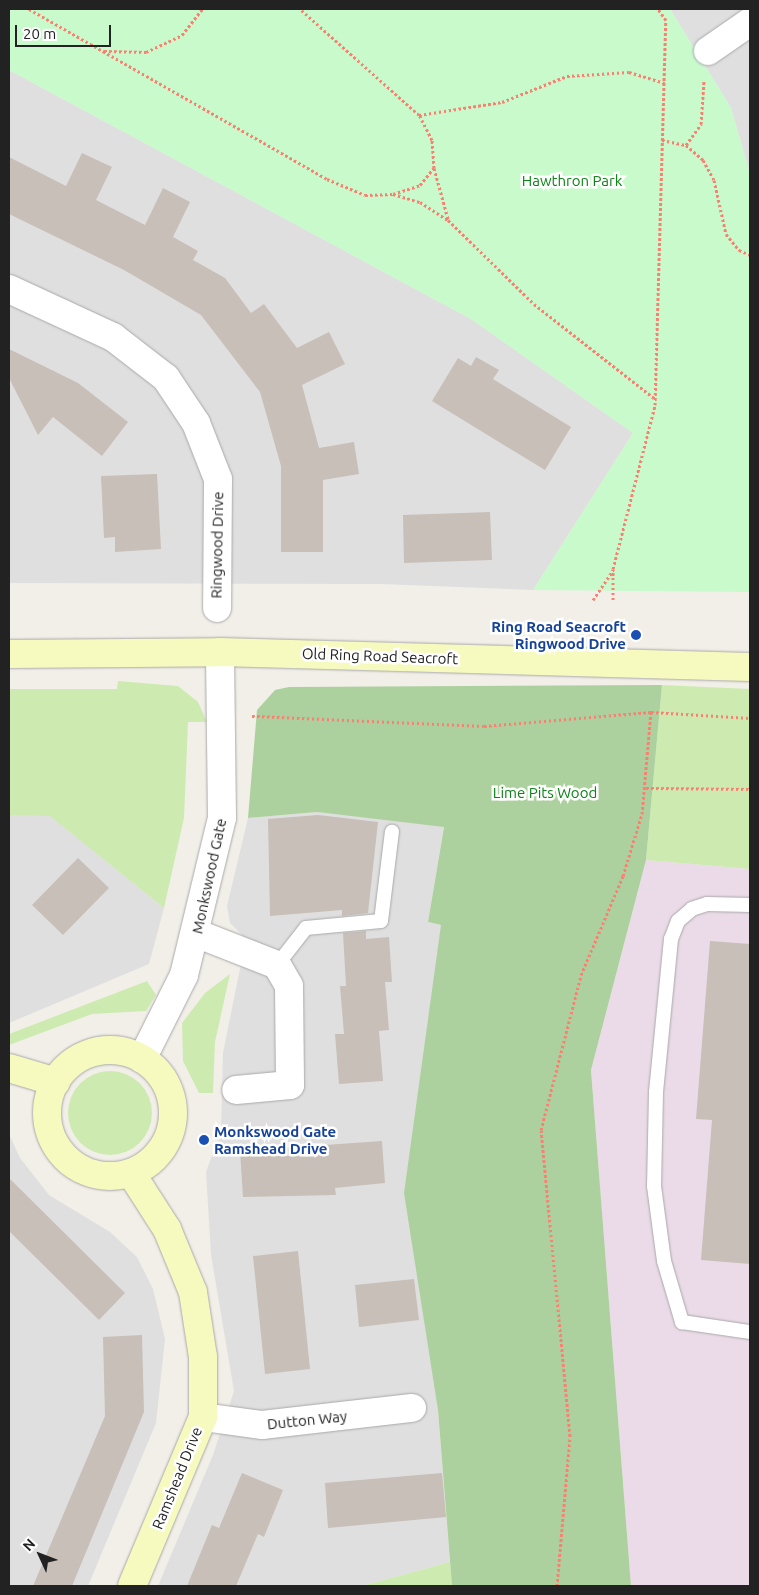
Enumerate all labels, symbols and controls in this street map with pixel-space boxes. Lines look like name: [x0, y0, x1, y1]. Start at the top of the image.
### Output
scale bar: [18, 15, 114, 47]
text: 20 m: [23, 25, 56, 42]
park label: Hawthron Park: [522, 172, 622, 190]
street label: Ringwood Drive: [207, 491, 227, 599]
place label: Ring Road Seacroft Ringwood Drive: [491, 617, 626, 652]
marker: Ring Road Seacroft Ringwood Drive: [630, 629, 642, 641]
street label: Old Ring Road Seacroft: [302, 644, 458, 668]
park label: Lime Pits Wood: [493, 784, 597, 802]
street label: Monkswood Gate: [188, 817, 230, 935]
place label: Monkswood Gate Ramshead Drive: [214, 1122, 336, 1157]
marker: Monkswood Gate Ramshead Drive: [198, 1134, 210, 1146]
street label: Dutton Way: [266, 1407, 348, 1433]
street label: Ramshead Drive: [148, 1424, 206, 1532]
north arrow: [15, 1530, 65, 1580]
text: N: [20, 1535, 38, 1554]

